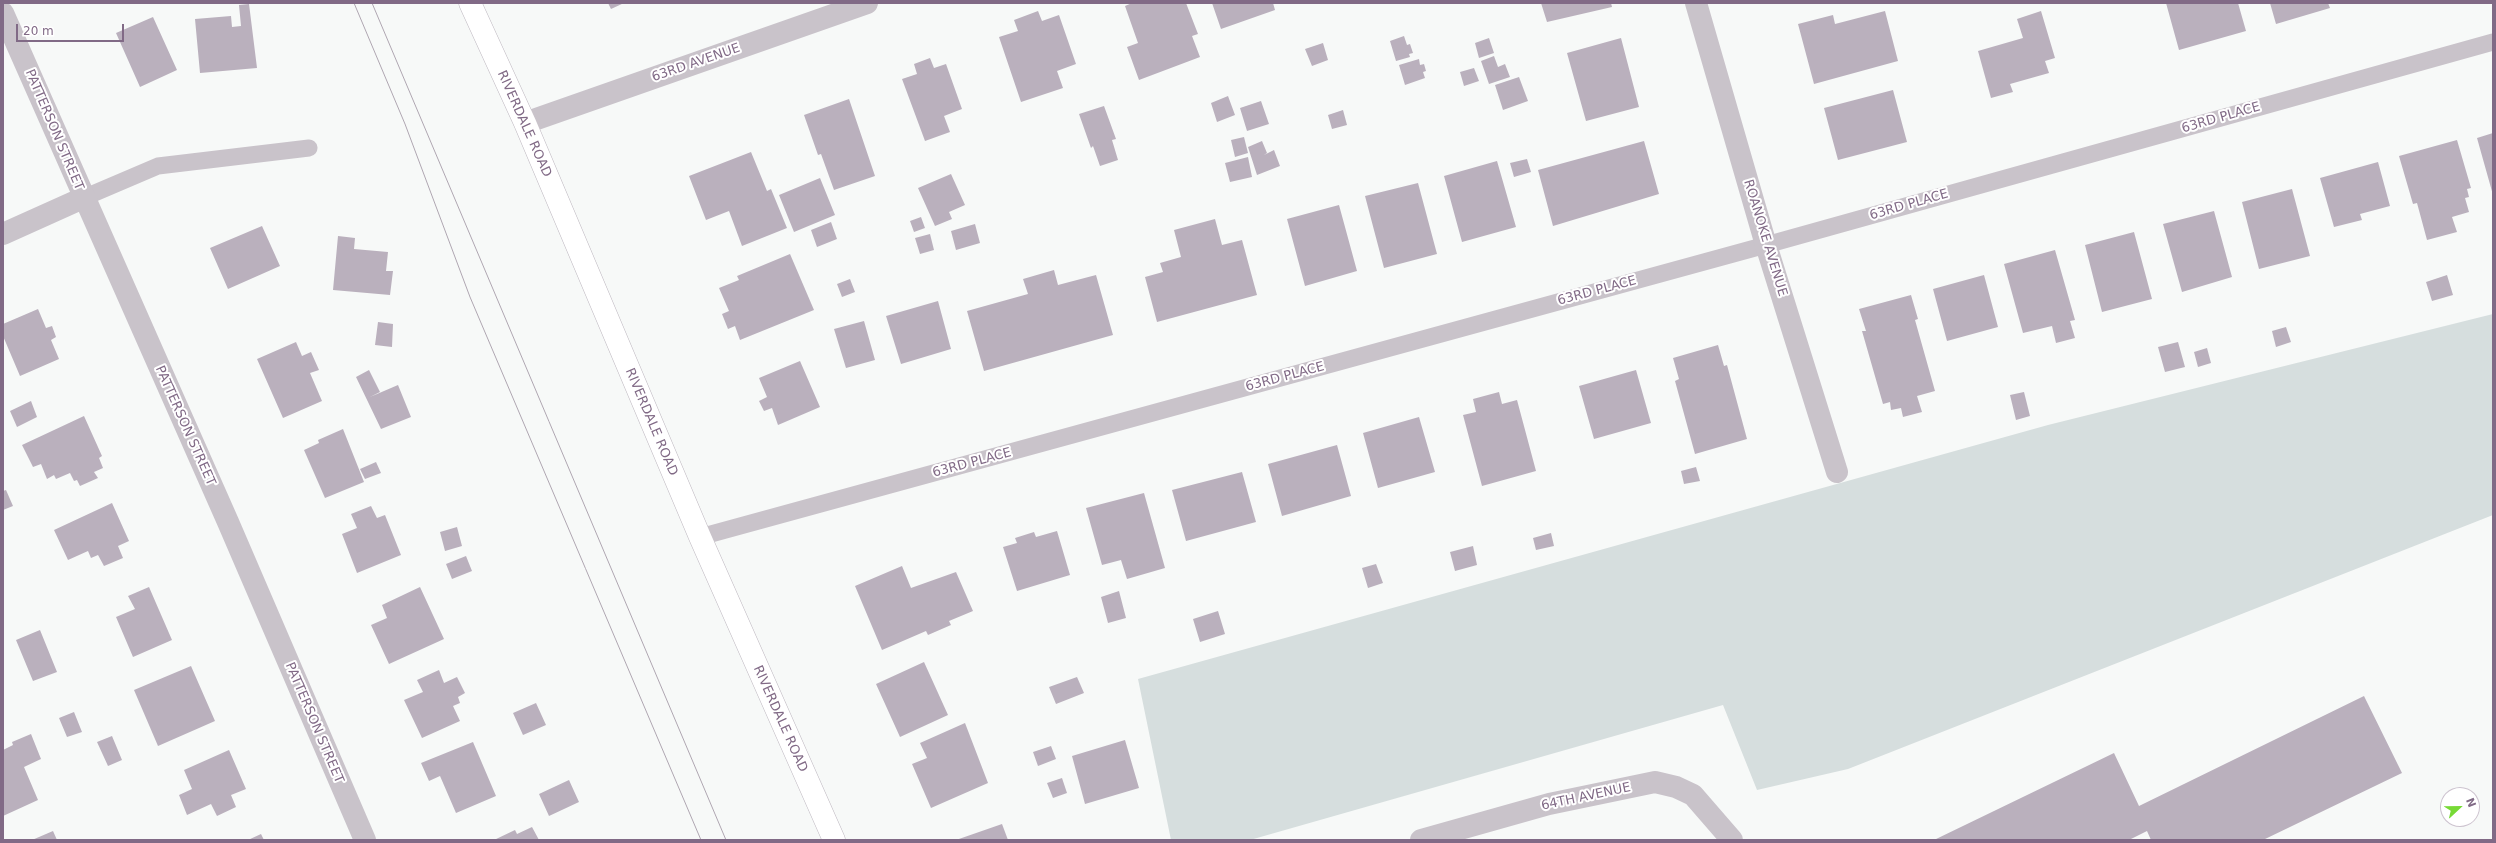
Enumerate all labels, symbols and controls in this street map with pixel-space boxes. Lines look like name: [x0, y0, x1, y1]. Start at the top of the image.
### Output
scale bar: [18, 16, 126, 42]
text: 20 m: [23, 24, 54, 38]
street label: 63RD AVENUE: [650, 41, 742, 85]
street label: PATTERSON STREET: [21, 67, 87, 193]
street label: RIVERDALE ROAD: [493, 68, 555, 180]
street label: 63RD PLACE: [2180, 99, 2262, 137]
street label: ROANOKE AVENUE: [1740, 178, 1790, 298]
street label: 63RD PLACE: [1868, 186, 1950, 224]
street label: 63RD PLACE: [1556, 273, 1638, 309]
street label: 63RD PLACE: [1244, 359, 1326, 395]
street label: PATTERSON STREET: [151, 364, 219, 488]
street label: RIVERDALE ROAD: [621, 366, 681, 478]
street label: 63RD PLACE: [931, 445, 1013, 481]
street label: PATTERSON STREET: [281, 660, 347, 786]
street label: RIVERDALE ROAD: [749, 663, 811, 775]
street label: 64TH AVENUE: [1540, 780, 1632, 814]
north arrow: [2440, 787, 2480, 827]
text: N: [2463, 796, 2478, 809]

